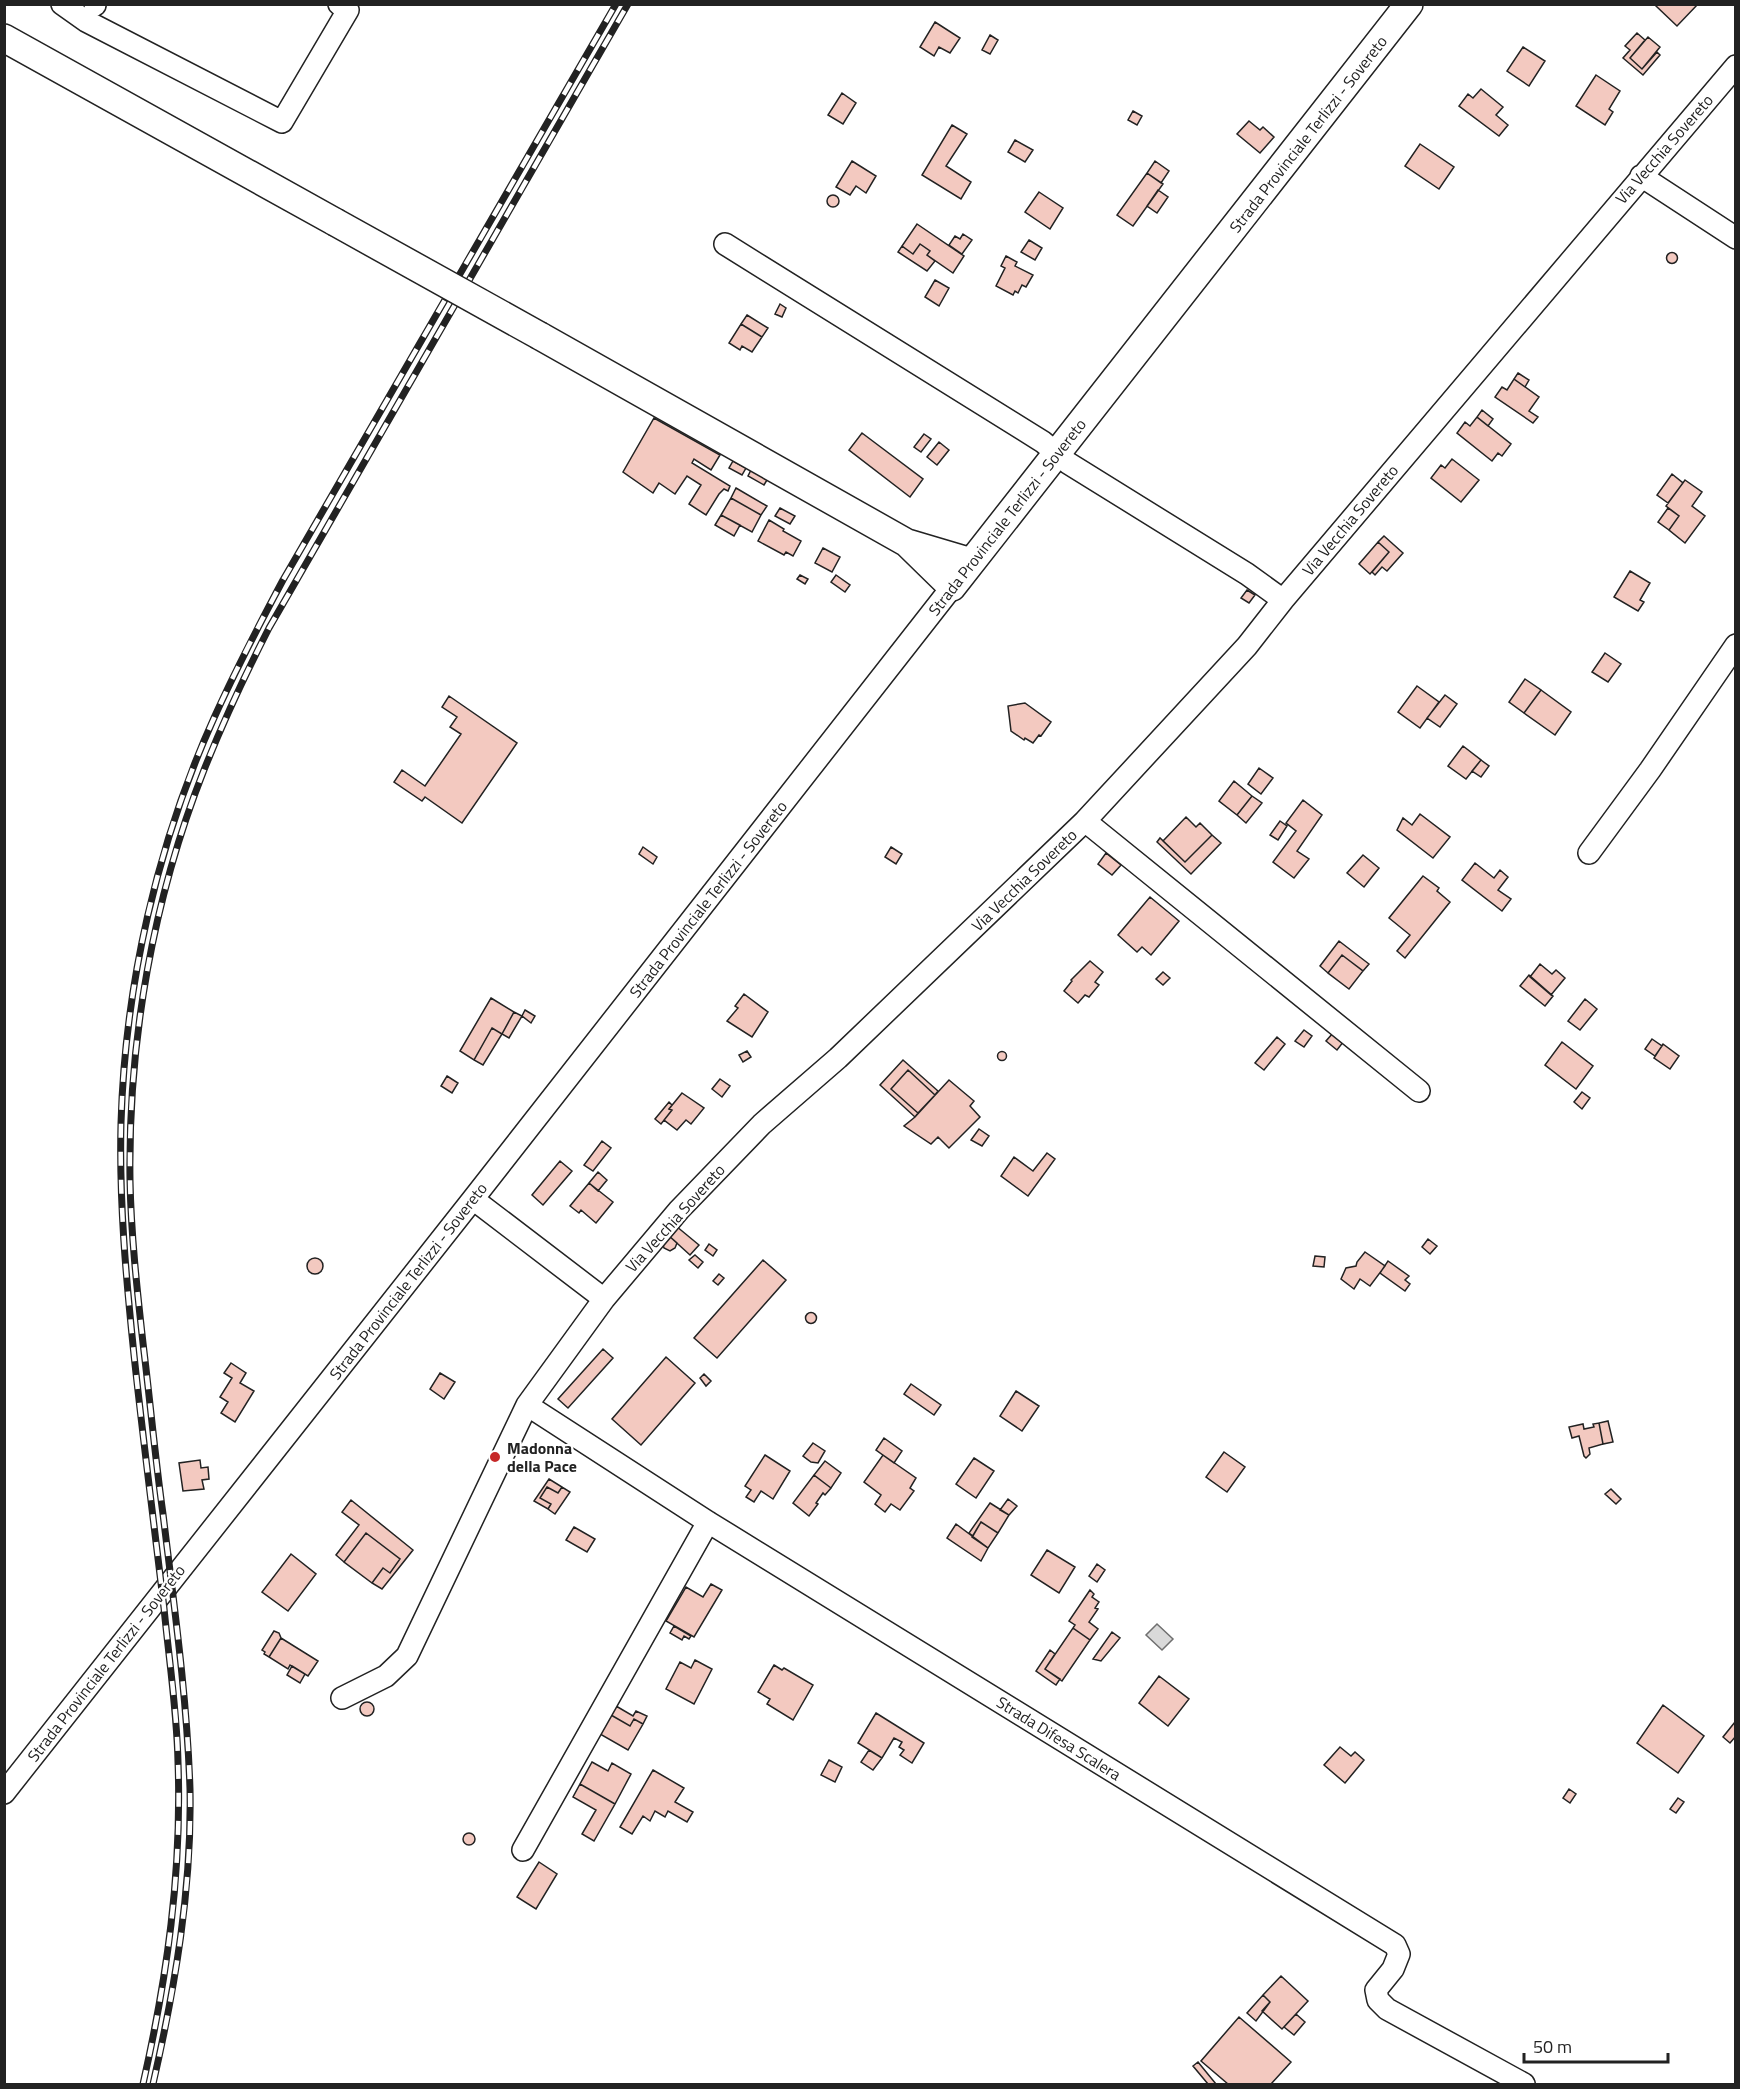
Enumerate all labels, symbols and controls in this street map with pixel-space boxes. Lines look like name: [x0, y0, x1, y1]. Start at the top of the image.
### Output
street label: Strada Provinciale Terlizzi - Sovereto: [1223, 30, 1393, 238]
street label: Via Vecchia Sovereto: [1609, 89, 1719, 209]
street label: Strada Provinciale Terlizzi - Sovereto: [922, 413, 1092, 621]
street label: Via Vecchia Sovereto: [1296, 459, 1404, 581]
street label: Strada Provinciale Terlizzi - Sovereto: [623, 795, 793, 1003]
street label: Via Vecchia Sovereto: [966, 823, 1082, 937]
street label: Via Vecchia Sovereto: [620, 1158, 730, 1278]
street label: Strada Provinciale Terlizzi - Sovereto: [323, 1177, 493, 1385]
place label: Madonna della Pace: [507, 1436, 577, 1478]
marker: Madonna della Pace: [488, 1450, 502, 1464]
street label: Strada Provinciale Terlizzi - Sovereto: [21, 1559, 191, 1767]
street label: Strada Difesa Scalera: [992, 1690, 1126, 1786]
scale bar: [1524, 2026, 1668, 2064]
text: 50 m: [1533, 2033, 1572, 2060]

